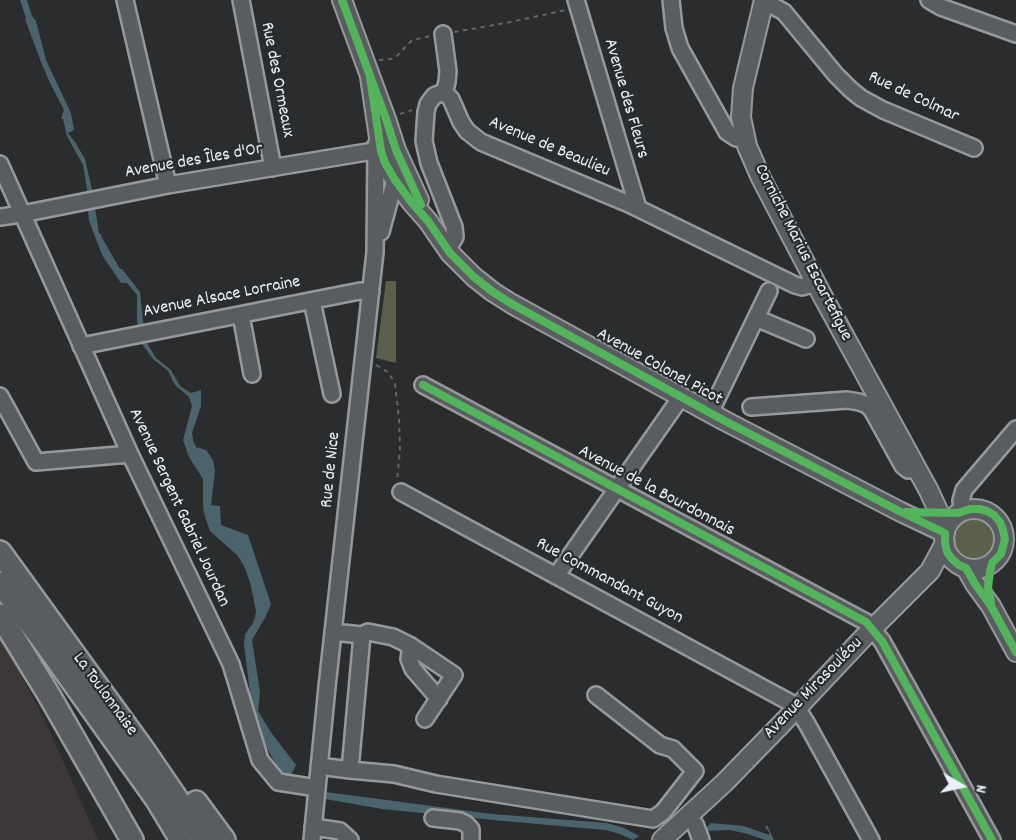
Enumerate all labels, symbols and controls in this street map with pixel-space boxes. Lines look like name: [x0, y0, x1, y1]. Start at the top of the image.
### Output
street label: Rue des Ormeaux: [254, 21, 298, 139]
street label: Avenue des Fleurs: [598, 37, 652, 161]
street label: Rue de Colmar: [864, 68, 962, 128]
street label: Avenue de Beaulieu: [485, 113, 613, 183]
street label: Avenue des Îles d'Or: [123, 139, 265, 185]
street label: Corniche Marius Escartefigue: [748, 161, 856, 345]
street label: Avenue Alsace Lorraine: [142, 272, 302, 324]
street label: Avenue Colonel Picot: [592, 324, 726, 412]
street label: Avenue Sergent Gabriel Jourdan: [122, 405, 234, 611]
street label: Rue de Nice: [317, 431, 347, 509]
street label: Avenue de la Bourdonnais: [574, 442, 738, 542]
street label: Rue Commandant Guyon: [532, 534, 686, 630]
street label: Avenue Mirasouléou: [760, 633, 868, 745]
street label: La Toulonnaise: [67, 649, 141, 741]
north arrow: [932, 756, 992, 816]
text: N: [968, 783, 992, 795]

